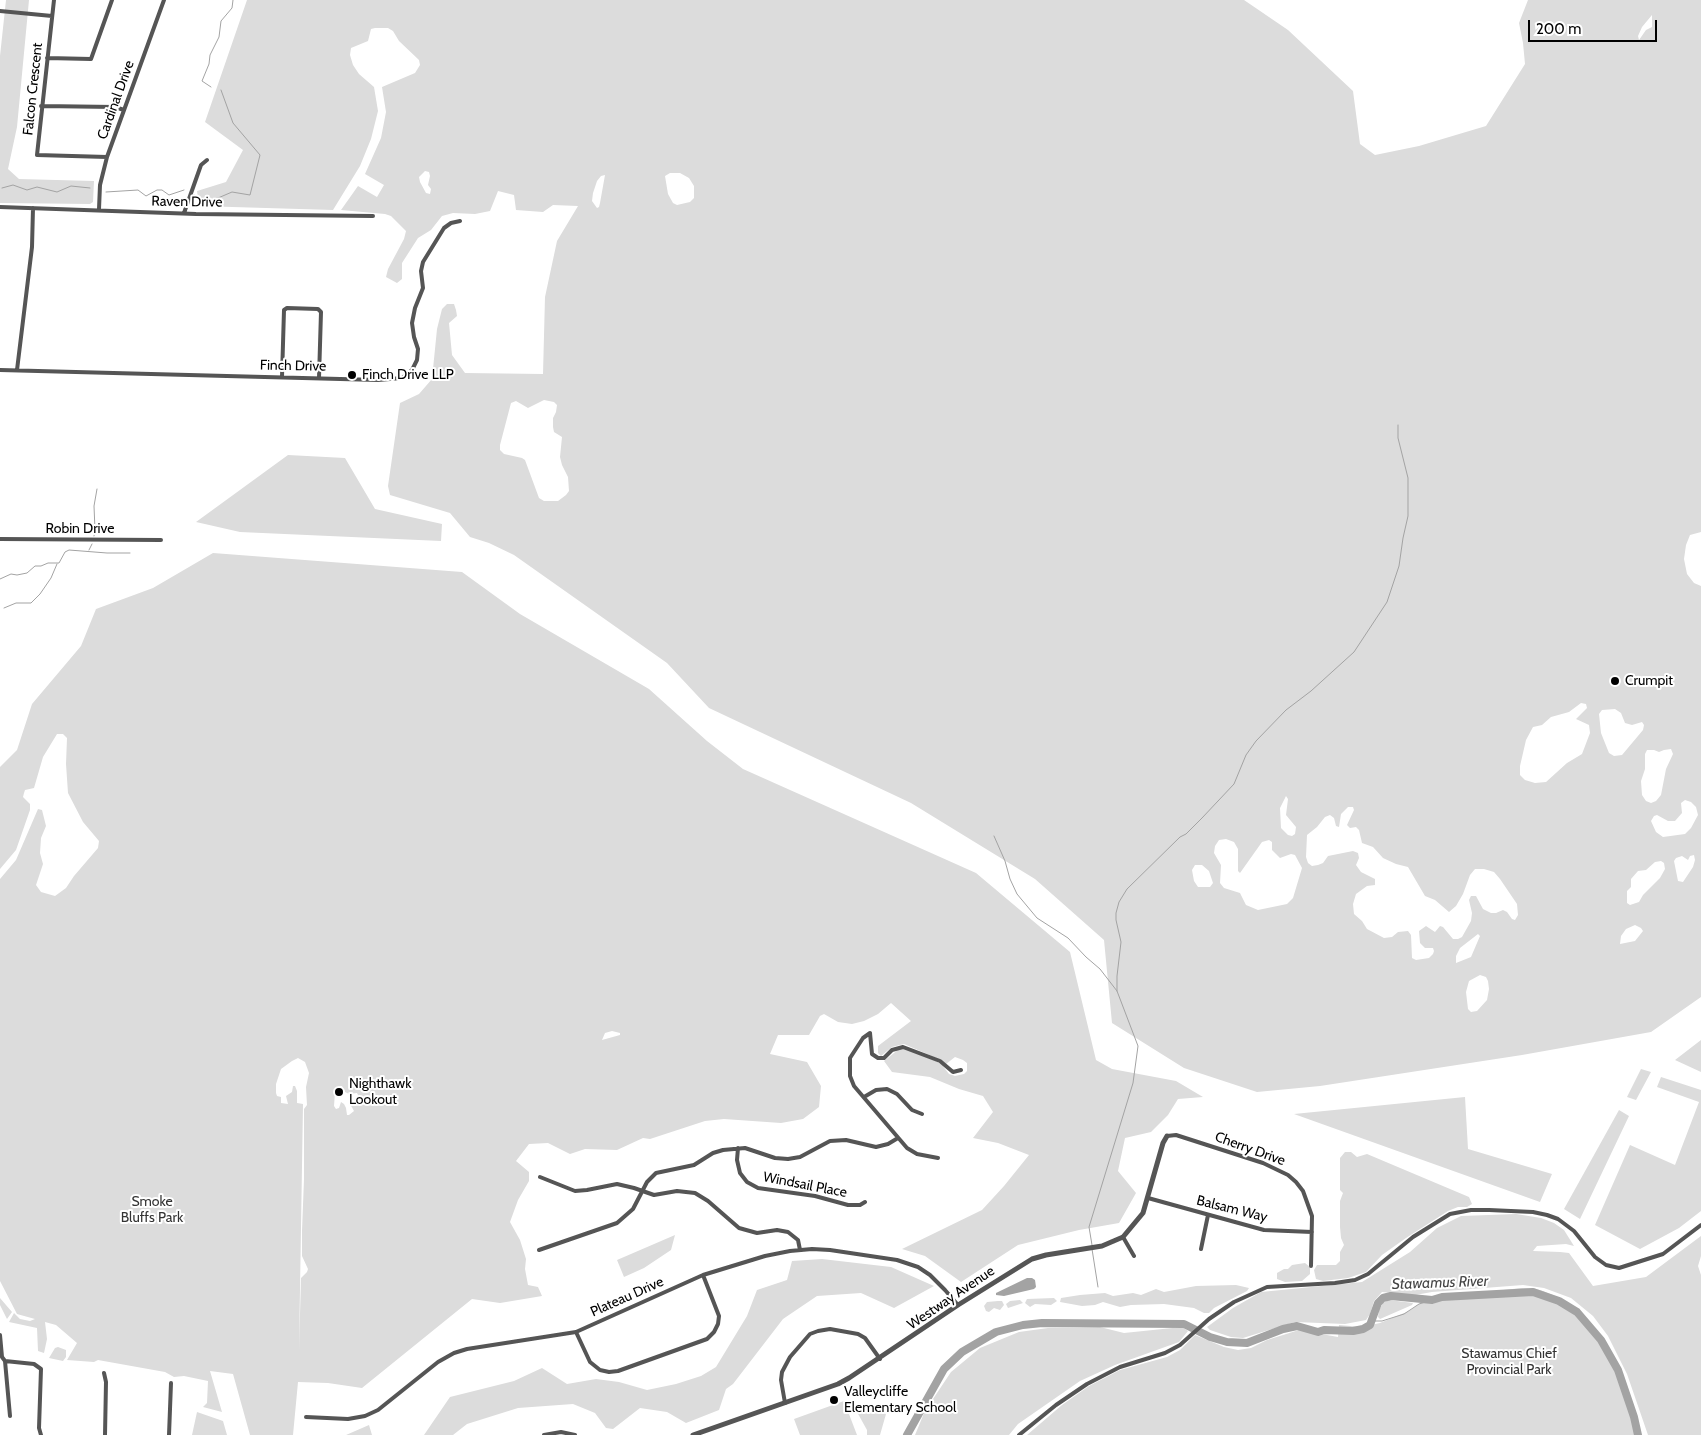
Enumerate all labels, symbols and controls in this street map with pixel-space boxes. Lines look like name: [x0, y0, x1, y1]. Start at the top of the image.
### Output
scale bar: [1531, 10, 1660, 42]
text: 200 m: [1536, 20, 1581, 38]
street label: Falcon Crescent: [20, 42, 46, 136]
street label: Cardinal Drive: [94, 58, 138, 142]
street label: Raven Drive: [151, 193, 223, 211]
street label: Finch Drive: [260, 357, 326, 375]
place label: Finch Drive LLP: [362, 367, 454, 383]
marker: Finch Drive LLP: [346, 369, 358, 381]
street label: Robin Drive: [46, 521, 114, 537]
place label: Crumpit: [1625, 673, 1673, 689]
marker: Crumpit: [1609, 675, 1621, 687]
place label: Nighthawk Lookout: [349, 1076, 411, 1108]
marker: Nighthawk Lookout: [333, 1086, 345, 1098]
street label: Cherry Drive: [1212, 1128, 1288, 1170]
street label: Windsail Place: [762, 1169, 848, 1201]
street label: Balsam Way: [1195, 1192, 1269, 1226]
park label: Smoke Bluffs Park: [121, 1194, 183, 1226]
street label: Westway Avenue: [904, 1263, 998, 1333]
water label: Stawamus River: [1392, 1272, 1488, 1294]
street label: Plateau Drive: [588, 1273, 666, 1321]
park label: Stawamus Chief Provincial Park: [1461, 1346, 1557, 1378]
place label: Valleycliffe Elementary School: [844, 1384, 956, 1416]
marker: Valleycliffe Elementary School: [828, 1394, 840, 1406]

